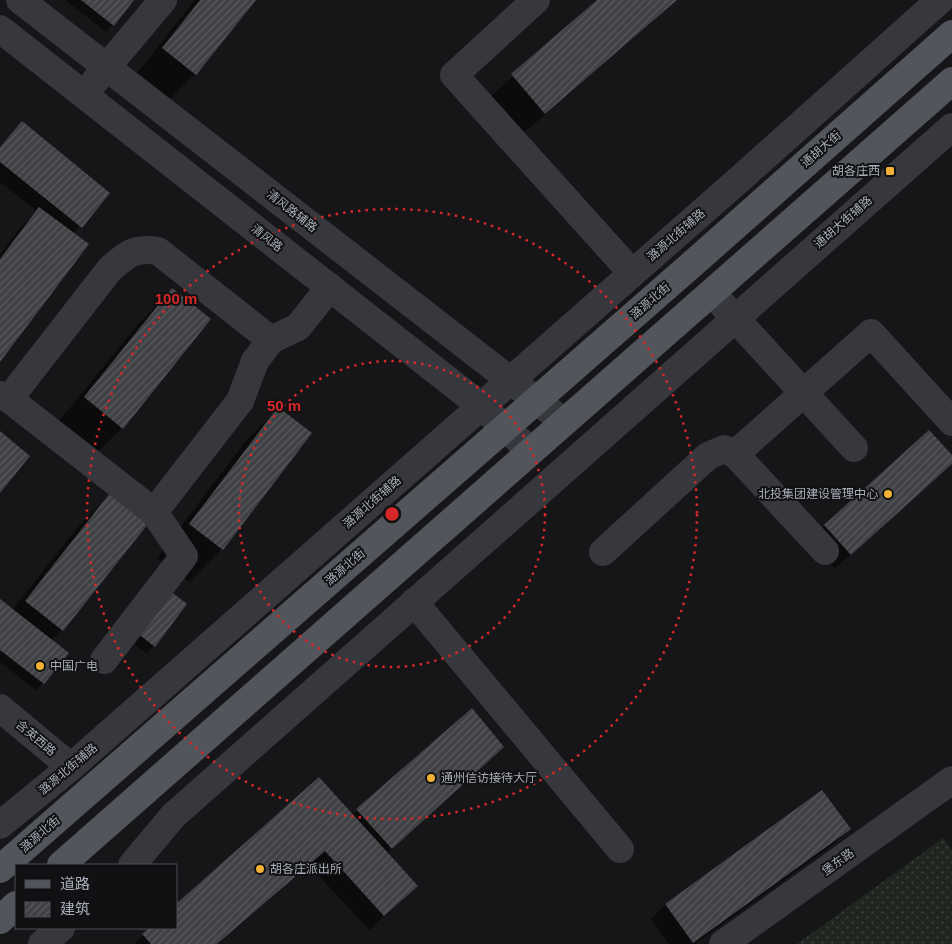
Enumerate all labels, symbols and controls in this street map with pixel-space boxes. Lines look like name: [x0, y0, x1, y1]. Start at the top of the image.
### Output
street label: 通胡大街: [798, 128, 844, 170]
place label: 胡各庄西: [832, 164, 880, 178]
marker: 胡各庄西: [884, 165, 896, 177]
street label: 清风路辅路: [264, 187, 320, 235]
street label: 通胡大街辅路: [811, 193, 875, 251]
street label: 潞源北街辅路: [644, 206, 708, 264]
street label: 清风路: [249, 221, 285, 255]
street label: 潞源北街: [627, 280, 673, 322]
text: 100 m: [155, 290, 197, 307]
text: 50 m: [267, 397, 301, 414]
street label: 潞源北街辅路: [340, 473, 404, 531]
place label: 北投集团建设管理中心: [758, 487, 878, 501]
marker: 北投集团建设管理中心: [882, 488, 894, 500]
centre of rings: [383, 505, 401, 523]
street label: 潞源北街: [322, 546, 368, 588]
place label: 中国广电: [50, 659, 98, 673]
marker: 中国广电: [34, 660, 46, 672]
street label: 含英西路: [13, 717, 59, 759]
street label: 潞源北街辅路: [36, 740, 100, 798]
place label: 通州信访接待大厅: [441, 771, 537, 785]
marker: 通州信访接待大厅: [425, 772, 437, 784]
street label: 潞源北街: [17, 813, 63, 855]
street label: 堡东路: [819, 846, 857, 878]
place label: 胡各庄派出所: [270, 862, 342, 876]
marker: 胡各庄派出所: [254, 863, 266, 875]
legend: [15, 864, 178, 929]
text: 道路: [60, 875, 90, 892]
text: 建筑: [60, 900, 90, 917]

